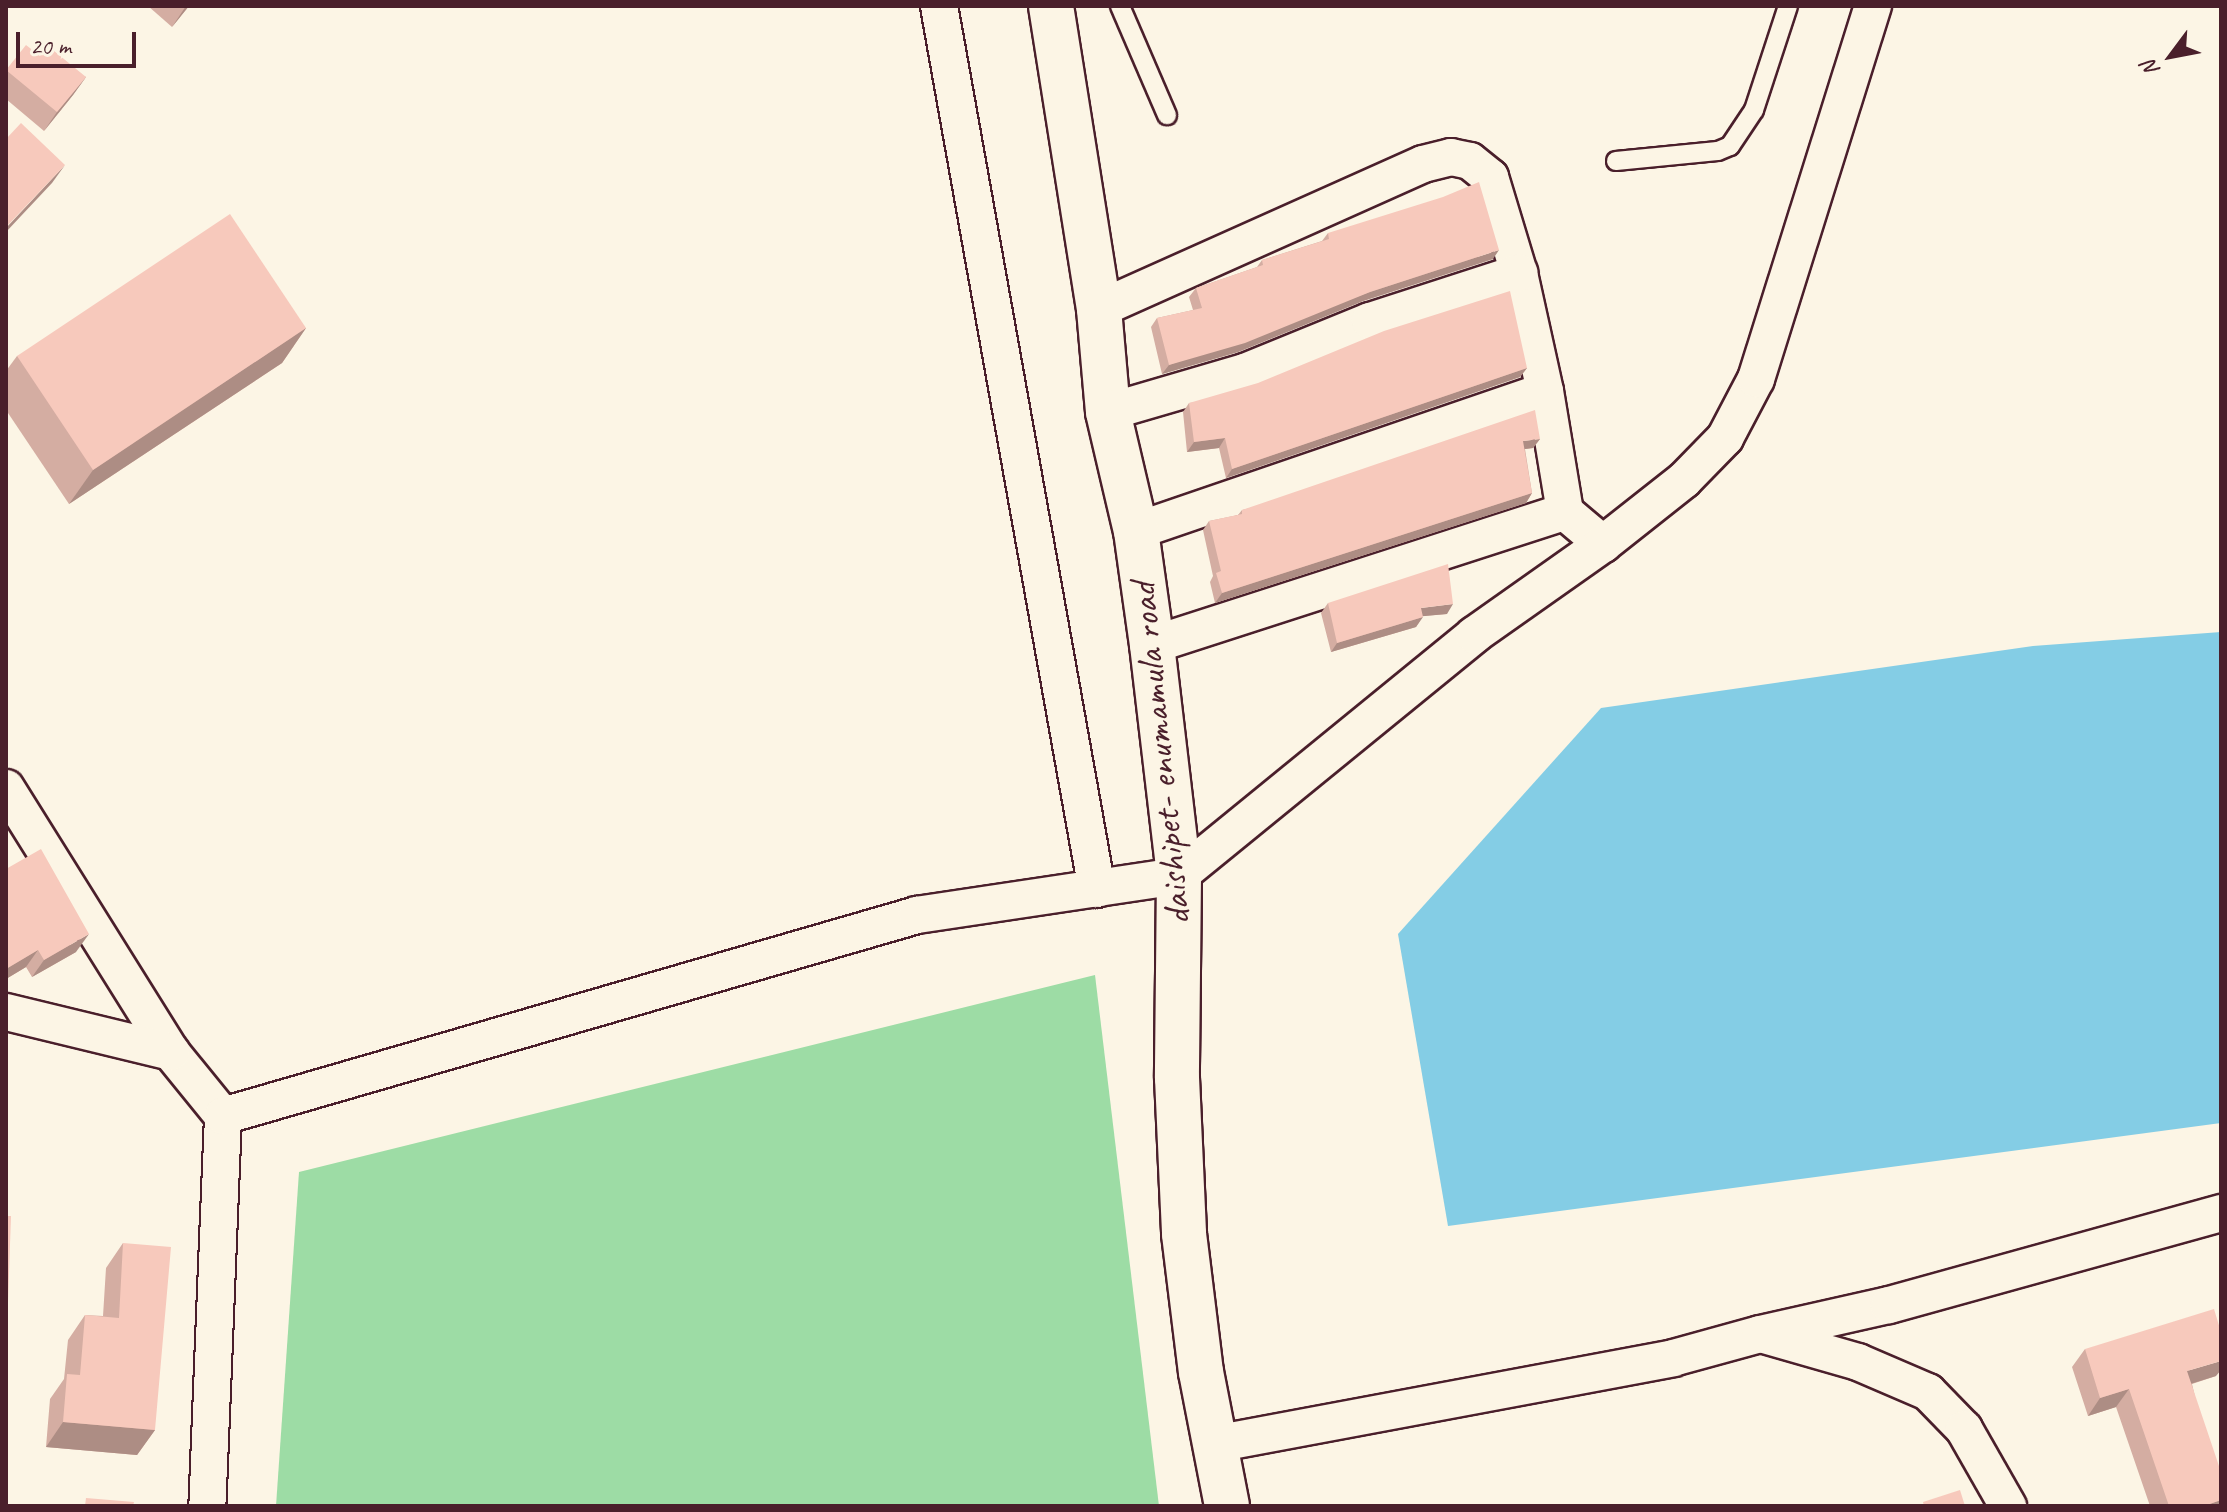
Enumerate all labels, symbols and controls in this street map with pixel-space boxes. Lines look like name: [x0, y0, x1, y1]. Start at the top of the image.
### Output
scale bar: [20, 16, 140, 66]
north arrow: [2131, 16, 2211, 96]
text: 20 m: [30, 31, 71, 61]
text: N: [2135, 56, 2166, 82]
street label: daishipet- enumamula road: [1119, 581, 1201, 927]

